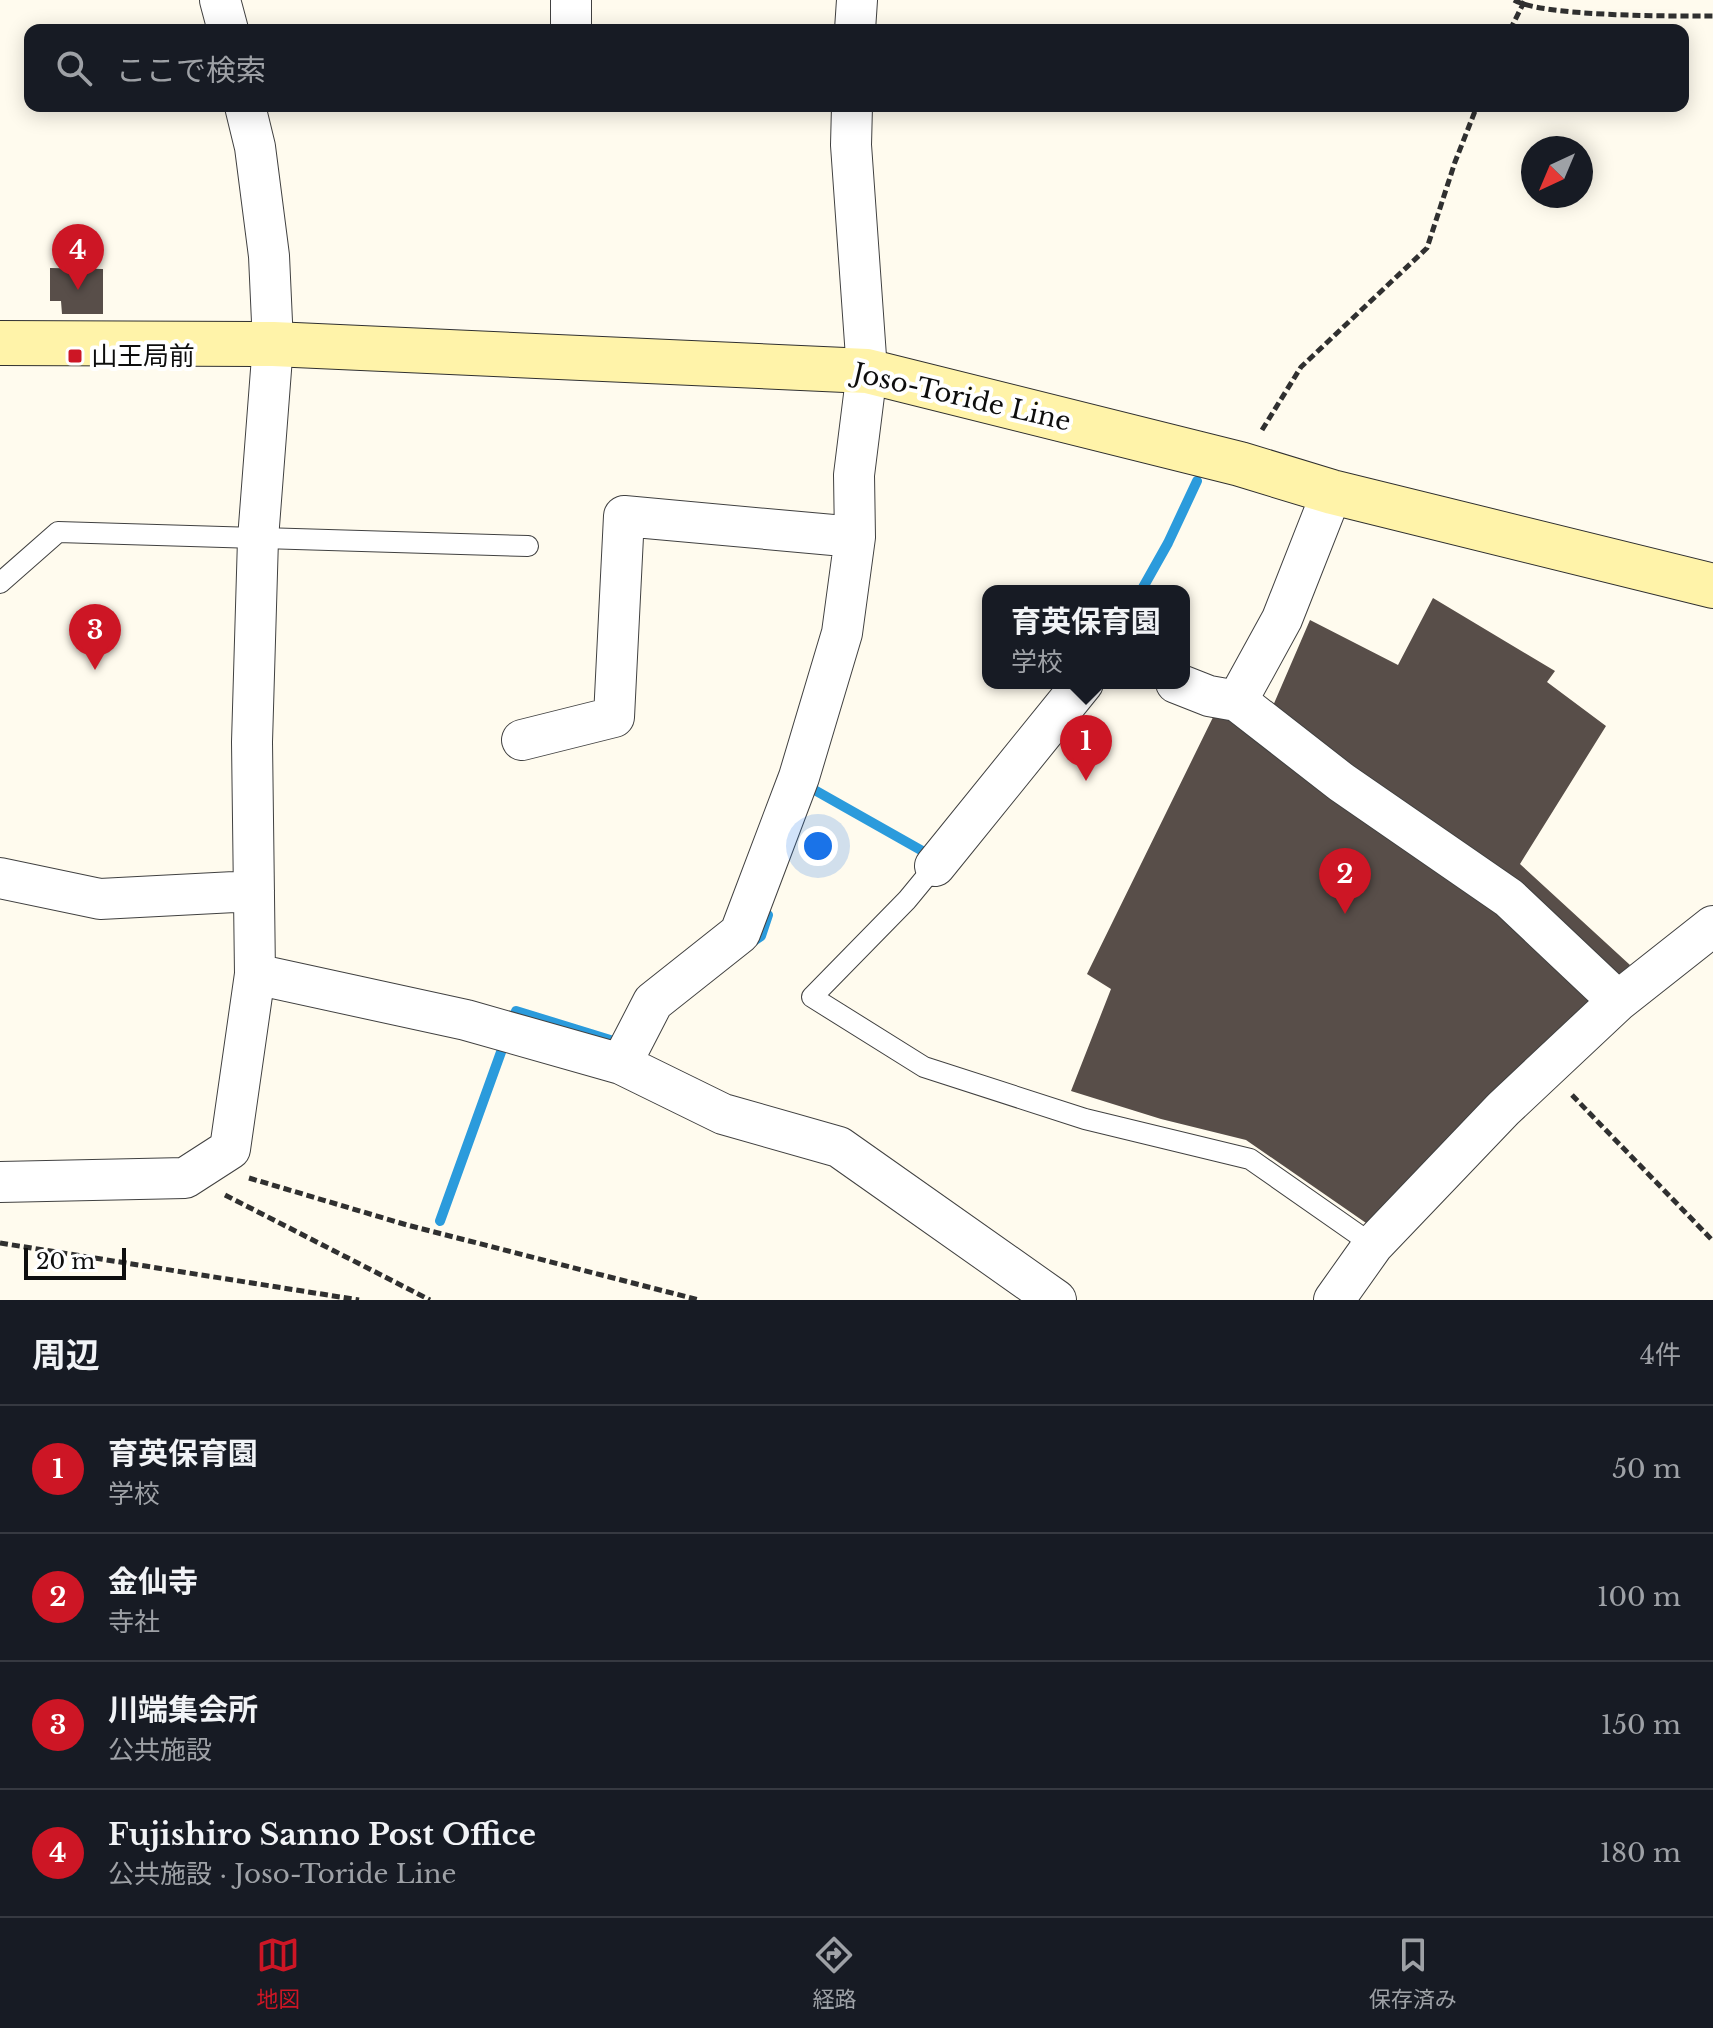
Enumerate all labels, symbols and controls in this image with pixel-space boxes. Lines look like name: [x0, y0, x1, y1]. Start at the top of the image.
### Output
search box: [24, 24, 1689, 112]
icon: search: [52, 46, 96, 90]
text: ここで検索: [116, 52, 266, 89]
north arrow: [1521, 136, 1593, 208]
pin: 4: [52, 224, 104, 290]
place label: 山王局前: [91, 340, 195, 372]
marker: 山王局前: [66, 347, 84, 365]
street label: Joso-Toride Line: [847, 356, 1074, 438]
popup: [982, 585, 1190, 689]
text: 育英保育園: [1011, 603, 1161, 640]
pin: 3: [69, 604, 121, 670]
text: 学校: [1011, 646, 1063, 678]
pin: 1: [1060, 715, 1112, 781]
your location: [798, 826, 838, 866]
pin: 2: [1319, 848, 1371, 914]
scale bar: [24, 1244, 126, 1280]
text: 20 m: [36, 1248, 95, 1275]
text: 周辺: [32, 1334, 100, 1376]
text: 4件: [1640, 1339, 1681, 1371]
text: 育英保育園: [108, 1435, 258, 1472]
text: 1: [52, 1453, 64, 1485]
text: 50 m: [1612, 1453, 1681, 1485]
text: 学校: [108, 1478, 160, 1510]
text: 金仙寺: [108, 1563, 198, 1600]
text: 2: [50, 1581, 66, 1613]
text: 100 m: [1597, 1581, 1681, 1613]
text: 寺社: [108, 1606, 160, 1638]
text: 川端集会所: [108, 1691, 258, 1728]
text: 3: [50, 1709, 66, 1741]
text: 150 m: [1601, 1709, 1681, 1741]
text: 公共施設: [108, 1734, 212, 1766]
text: Fujishiro Sanno Post Office: [108, 1816, 536, 1853]
text: 4: [49, 1837, 67, 1869]
text: 180 m: [1600, 1837, 1681, 1869]
text: 公共施設 · Joso-Toride Line: [108, 1858, 456, 1890]
tab: 地図: [256, 1933, 300, 2013]
tab: 経路: [812, 1933, 857, 2013]
tab: 保存済み: [1369, 1933, 1457, 2013]

